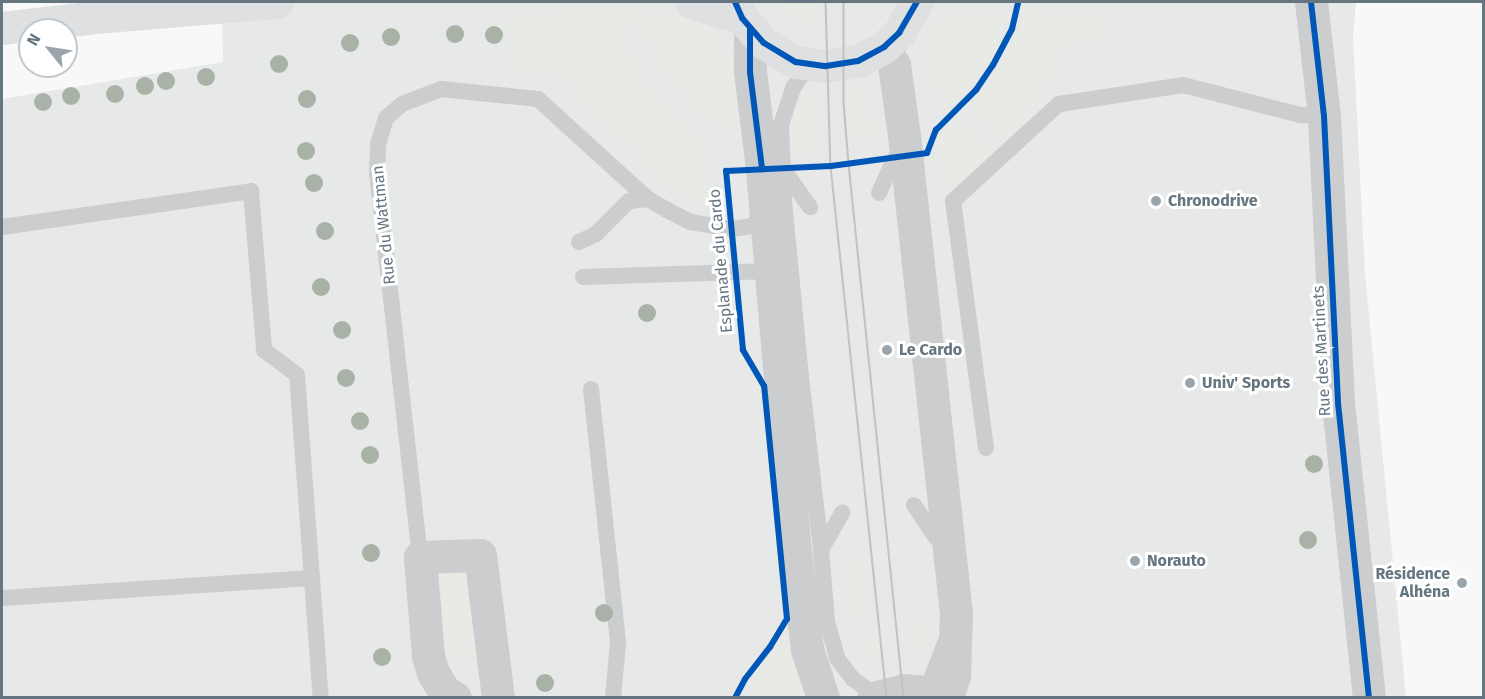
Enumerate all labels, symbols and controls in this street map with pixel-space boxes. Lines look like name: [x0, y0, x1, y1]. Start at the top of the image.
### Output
north arrow: [18, 18, 78, 78]
text: N: [23, 30, 45, 49]
street label: Rue du Wattman: [368, 164, 400, 286]
street label: Esplanade du Cardo: [705, 188, 737, 334]
place label: Chronodrive: [1168, 191, 1258, 211]
marker: Chronodrive: [1149, 194, 1163, 208]
street label: Rue des Martinets: [1309, 285, 1335, 417]
place label: Le Cardo: [899, 340, 962, 360]
marker: Le Cardo: [880, 343, 894, 357]
place label: Univ' Sports: [1202, 373, 1290, 393]
marker: Univ' Sports: [1183, 376, 1197, 390]
place label: Norauto: [1147, 551, 1206, 571]
marker: Norauto: [1128, 554, 1142, 568]
place label: Résidence Alhéna: [1375, 564, 1450, 602]
marker: Résidence Alhéna: [1455, 576, 1469, 590]

